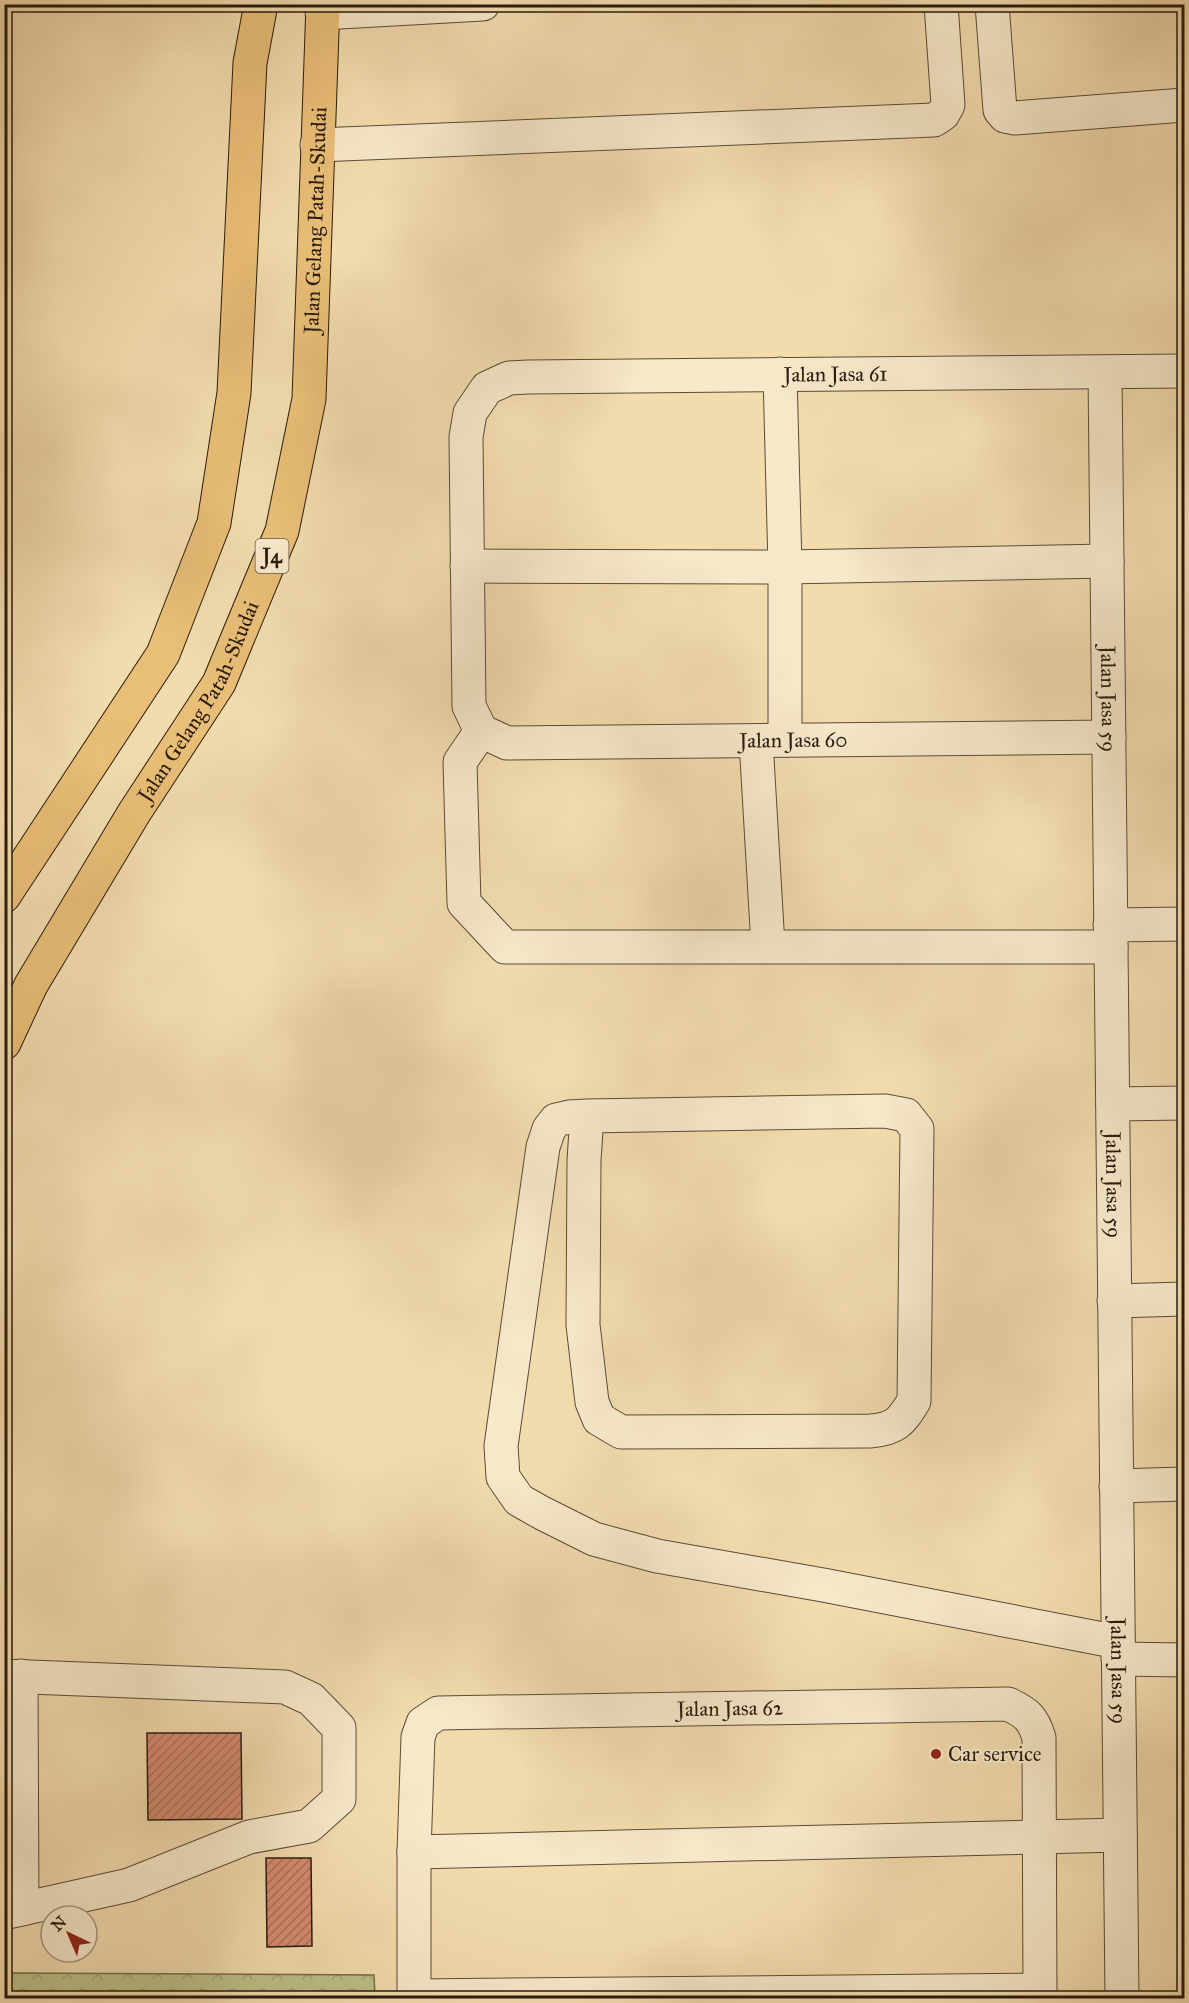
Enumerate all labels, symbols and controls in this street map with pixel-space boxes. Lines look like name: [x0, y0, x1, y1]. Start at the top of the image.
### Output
street label: Jalan Gelang Patah-Skudai: [298, 106, 332, 336]
street label: Jalan Jasa 61: [781, 361, 888, 388]
road number: J4: [256, 539, 288, 573]
street label: Jalan Gelang Patah-Skudai: [131, 597, 265, 808]
street label: Jalan Jasa 59: [1095, 644, 1122, 752]
street label: Jalan Jasa 60: [737, 727, 848, 754]
street label: Jalan Jasa 59: [1100, 1130, 1127, 1238]
street label: Jalan Jasa 59: [1105, 1616, 1132, 1724]
street label: Jalan Jasa 62: [675, 1695, 784, 1722]
place label: Car service: [948, 1741, 1042, 1767]
marker: Car service: [929, 1747, 943, 1761]
north arrow: [39, 1904, 99, 1964]
text: N: [47, 1912, 71, 1935]

